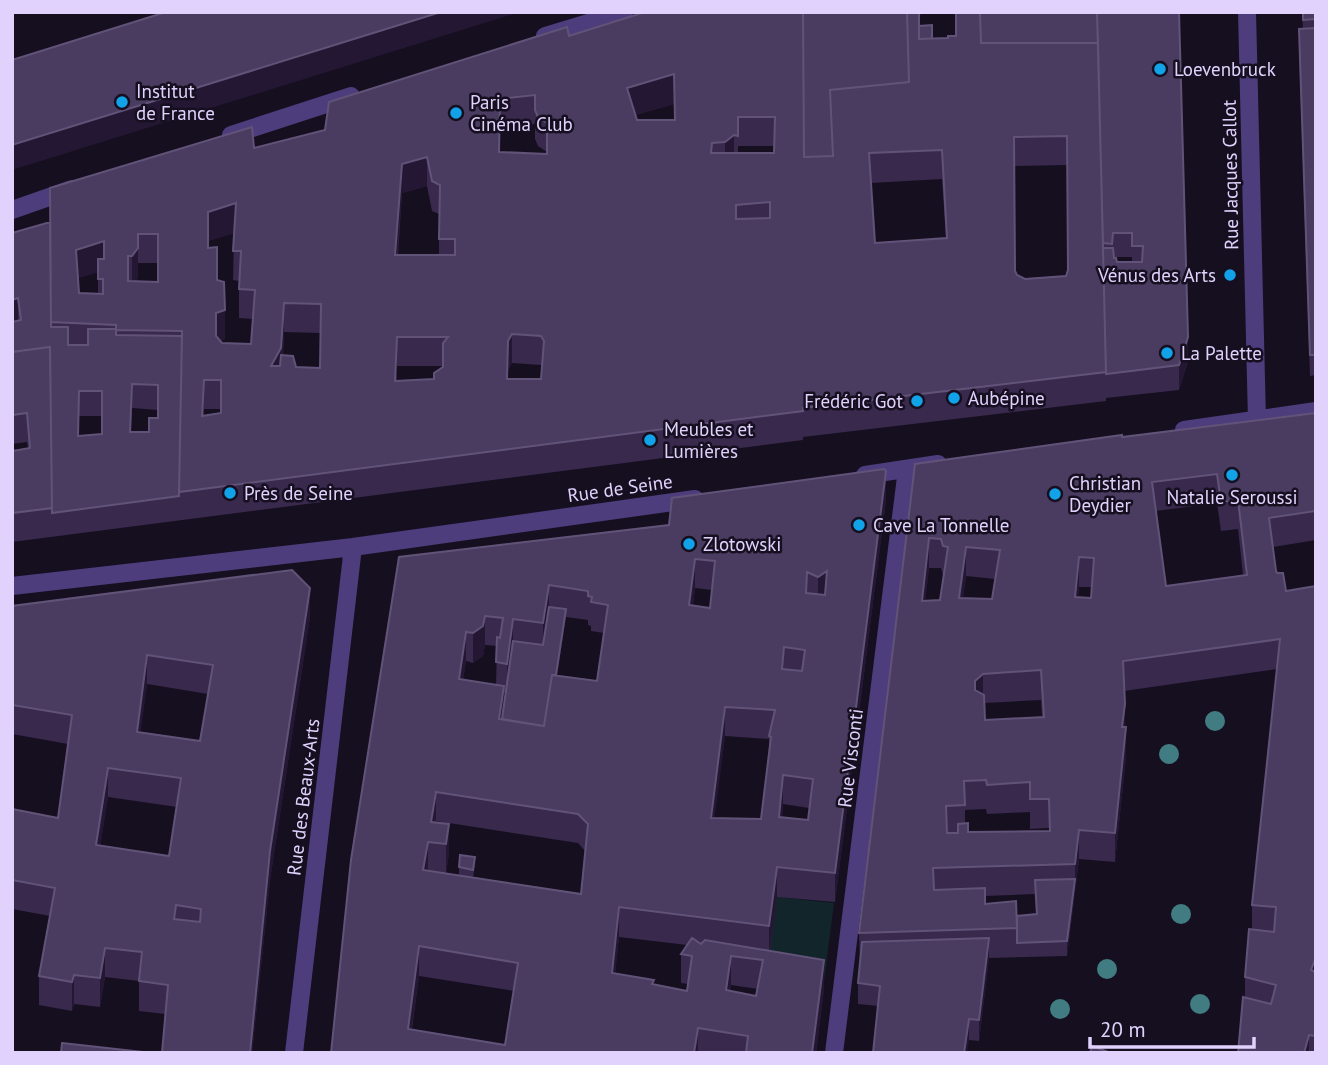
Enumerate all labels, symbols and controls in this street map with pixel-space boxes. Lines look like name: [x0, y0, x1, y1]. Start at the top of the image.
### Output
place label: Loevenbruck: [1174, 57, 1276, 81]
marker: Loevenbruck: [1152, 61, 1168, 77]
place label: Institut de France: [136, 79, 215, 125]
place label: Paris Cinéma Club: [470, 90, 573, 136]
marker: Institut de France: [114, 94, 130, 110]
street label: Rue Jacques Callot: [1217, 99, 1243, 250]
marker: Paris Cinéma Club: [448, 105, 464, 121]
place label: Vénus des Arts: [1097, 263, 1216, 287]
marker: Vénus des Arts: [1222, 267, 1238, 283]
place label: La Palette: [1181, 341, 1262, 365]
marker: La Palette: [1159, 345, 1175, 361]
place label: Aubépine: [968, 386, 1045, 410]
place label: Frédéric Got: [804, 389, 904, 413]
marker: Aubépine: [946, 390, 962, 406]
marker: Frédéric Got: [909, 393, 925, 409]
place label: Meubles et Lumières: [664, 417, 754, 463]
marker: Meubles et Lumières: [642, 432, 658, 448]
marker: Natalie Seroussi: [1224, 467, 1240, 483]
street label: Rue de Seine: [566, 469, 674, 507]
place label: Christian Deydier: [1069, 471, 1141, 517]
place label: Près de Seine: [244, 481, 353, 505]
marker: Près de Seine: [222, 485, 238, 501]
place label: Natalie Seroussi: [1166, 485, 1298, 509]
marker: Christian Deydier: [1047, 486, 1063, 502]
place label: Cave La Tonnelle: [873, 513, 1009, 537]
marker: Cave La Tonnelle: [851, 517, 867, 533]
place label: Zlotowski: [703, 532, 781, 556]
marker: Zlotowski: [681, 536, 697, 552]
street label: Rue Visconti: [832, 707, 868, 809]
street label: Rue des Beaux-Arts: [281, 717, 325, 877]
scale bar: [1090, 1006, 1254, 1050]
text: 20 m: [1100, 1016, 1146, 1043]

